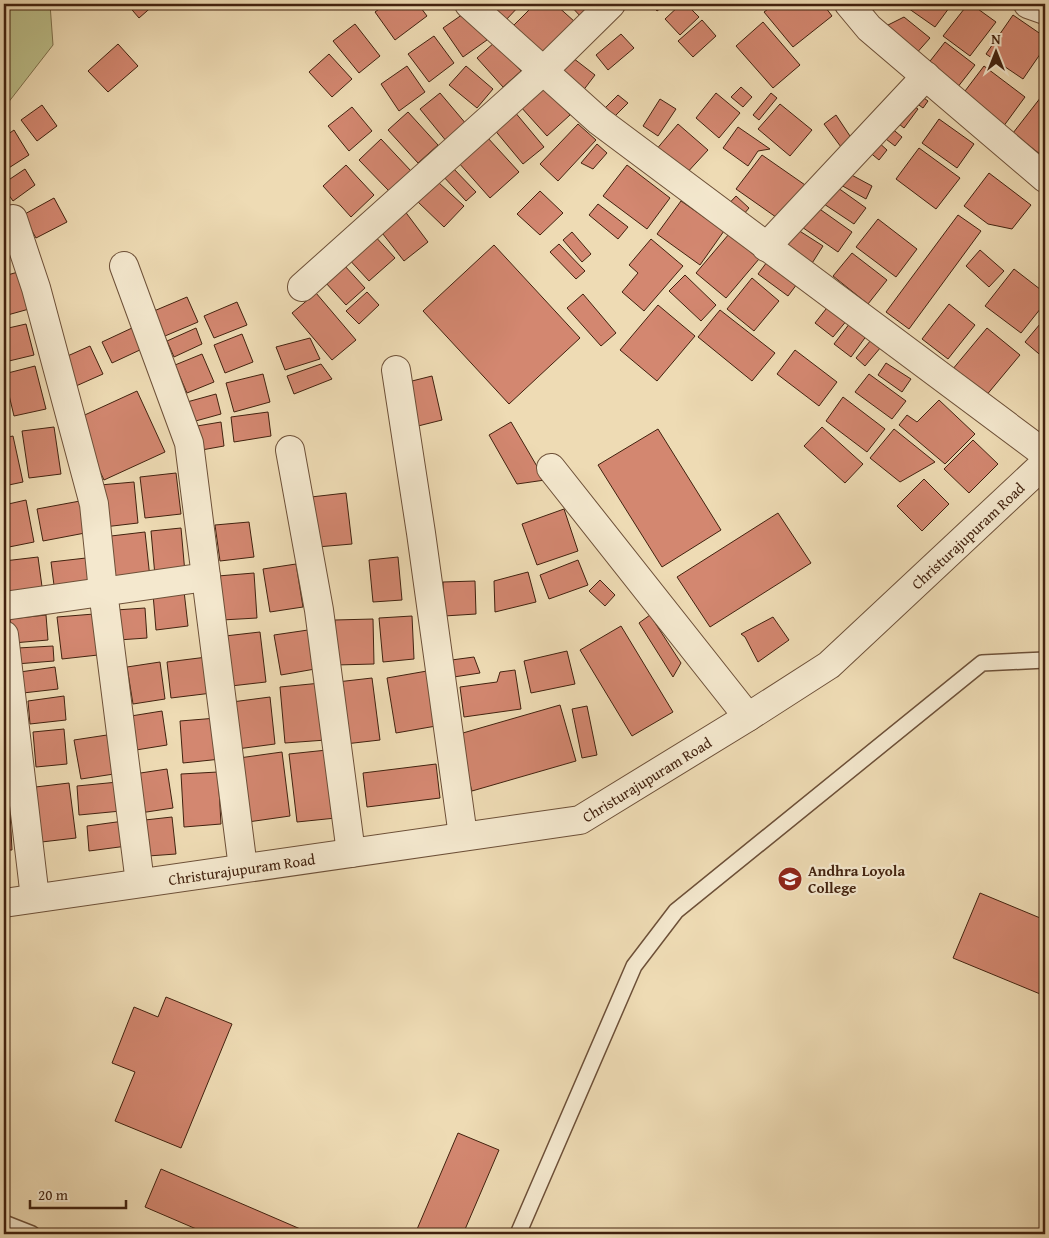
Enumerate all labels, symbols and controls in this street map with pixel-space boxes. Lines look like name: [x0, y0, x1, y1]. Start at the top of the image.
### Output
north arrow: [972, 28, 1022, 78]
text: N: [991, 29, 1001, 49]
street label: Christurajupuram Road: [906, 477, 1029, 594]
street label: Christurajupuram Road: [578, 732, 715, 827]
street label: Christurajupuram Road: [167, 848, 316, 890]
place label: Andhra Loyola College: [808, 860, 905, 898]
school or university icon: Andhra Loyola College: [777, 866, 803, 892]
scale bar: [30, 1178, 126, 1210]
text: 20 m: [38, 1184, 69, 1205]

